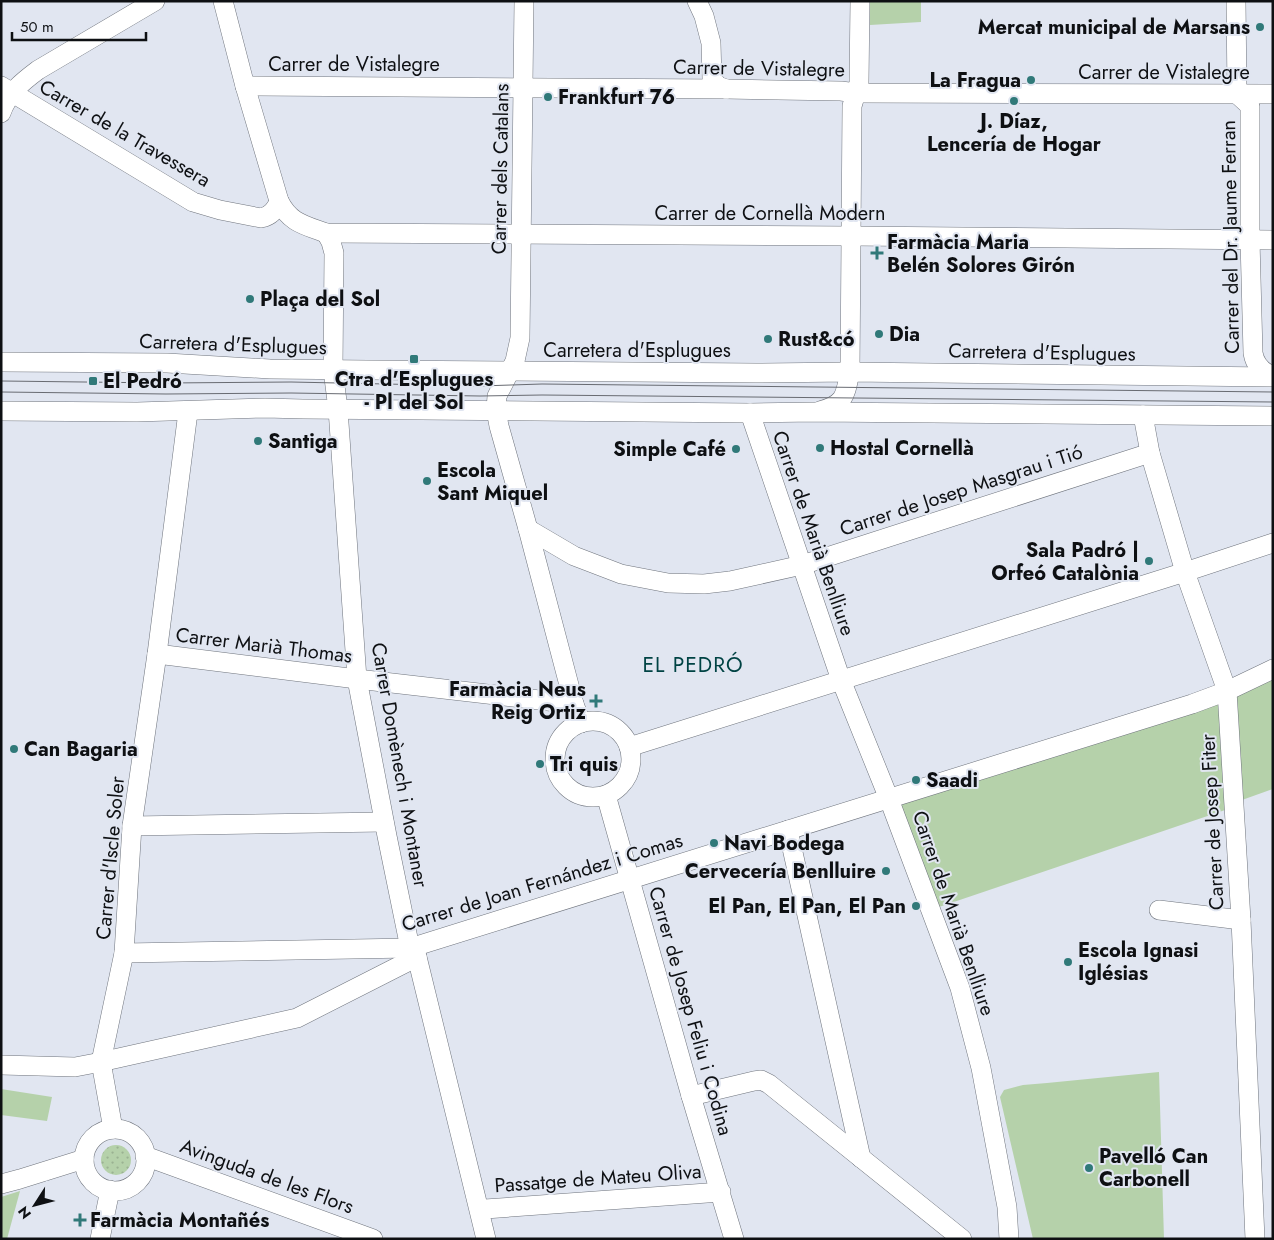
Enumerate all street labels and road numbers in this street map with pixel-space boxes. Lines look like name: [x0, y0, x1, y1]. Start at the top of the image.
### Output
street label: Carrer de Vistalegre: [268, 50, 440, 79]
street label: Carrer de Vistalegre: [673, 53, 845, 84]
street label: Carrer de Vistalegre: [1078, 58, 1250, 87]
street label: Carrer de la Travessera: [34, 72, 216, 194]
street label: Carrer dels Catalans: [485, 83, 516, 255]
street label: Carrer del Dr. Jaume Ferran: [1214, 120, 1247, 354]
street label: Carrer de Cornellà Modern: [655, 199, 885, 228]
street label: Carretera d'Esplugues: [139, 327, 327, 362]
street label: Carretera d'Esplugues: [543, 336, 731, 365]
street label: Carretera d'Esplugues: [948, 336, 1136, 369]
street label: Carrer de Marià Benlliure: [765, 427, 862, 639]
street label: Carrer de Josep Masgrau i Tió: [836, 437, 1086, 544]
street label: Carrer Marià Thomas: [174, 620, 354, 671]
street label: Carrer Domènech i Montaner: [364, 640, 435, 890]
street label: Carrer de Josep Fiter: [1193, 733, 1232, 911]
street label: Carrer d'Iscle Soler: [89, 775, 132, 941]
street label: Carrer de Marià Benlliure: [905, 807, 1002, 1019]
street label: Carrer de Joan Fernández i Comas: [398, 826, 686, 939]
street label: Carrer de Josep Feliu i Codina: [641, 883, 740, 1139]
street label: Avinguda de les Flors: [176, 1132, 358, 1221]
street label: Passatge de Mateu Oliva: [494, 1157, 702, 1200]

